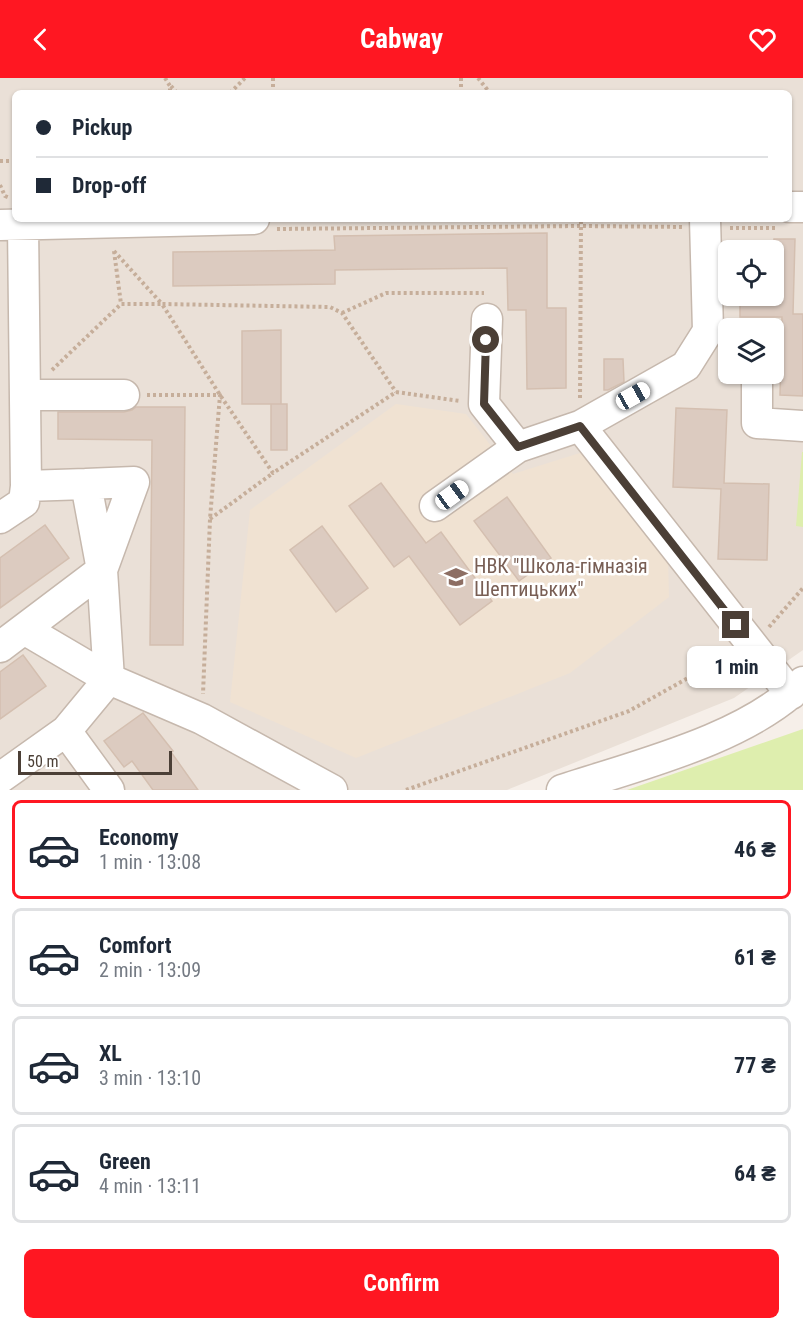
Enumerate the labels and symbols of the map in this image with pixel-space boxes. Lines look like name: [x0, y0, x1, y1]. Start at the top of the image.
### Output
route start: [472, 326, 499, 353]
car: [613, 379, 653, 413]
car: [432, 477, 472, 513]
place label: НВК "Школа-гімназія Шептицьких": [474, 554, 648, 601]
school or university icon: НВК "Школа-гімназія Шептицьких": [443, 564, 469, 590]
route end: [722, 611, 749, 638]
callout: 1 min: [686, 646, 786, 688]
scale bar: [18, 748, 172, 776]

